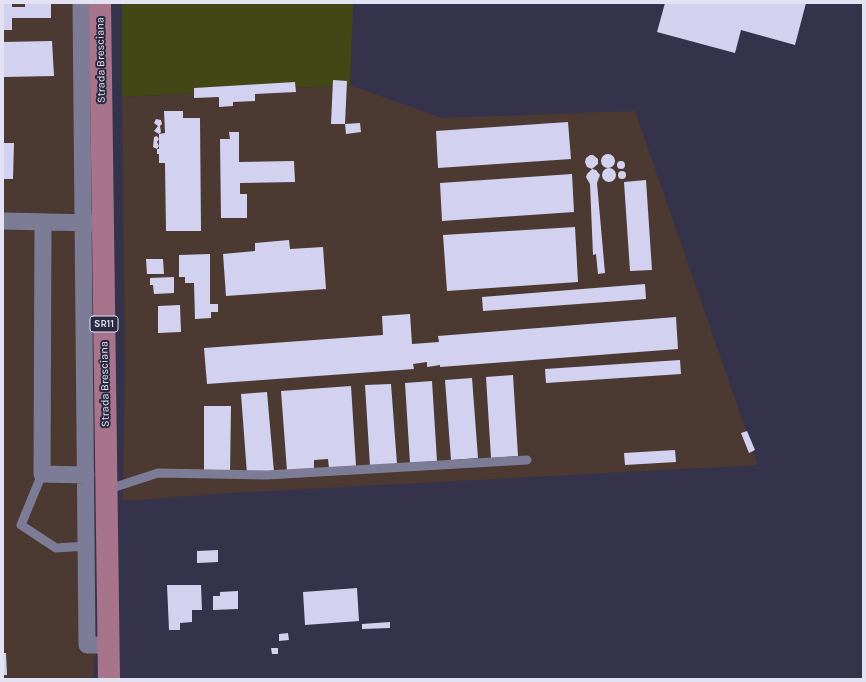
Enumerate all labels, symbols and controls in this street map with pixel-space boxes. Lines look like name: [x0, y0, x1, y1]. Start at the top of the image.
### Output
street label: Strada Bresciana: [94, 17, 108, 103]
road number: SR11: [90, 316, 118, 332]
street label: Strada Bresciana: [98, 341, 112, 427]

